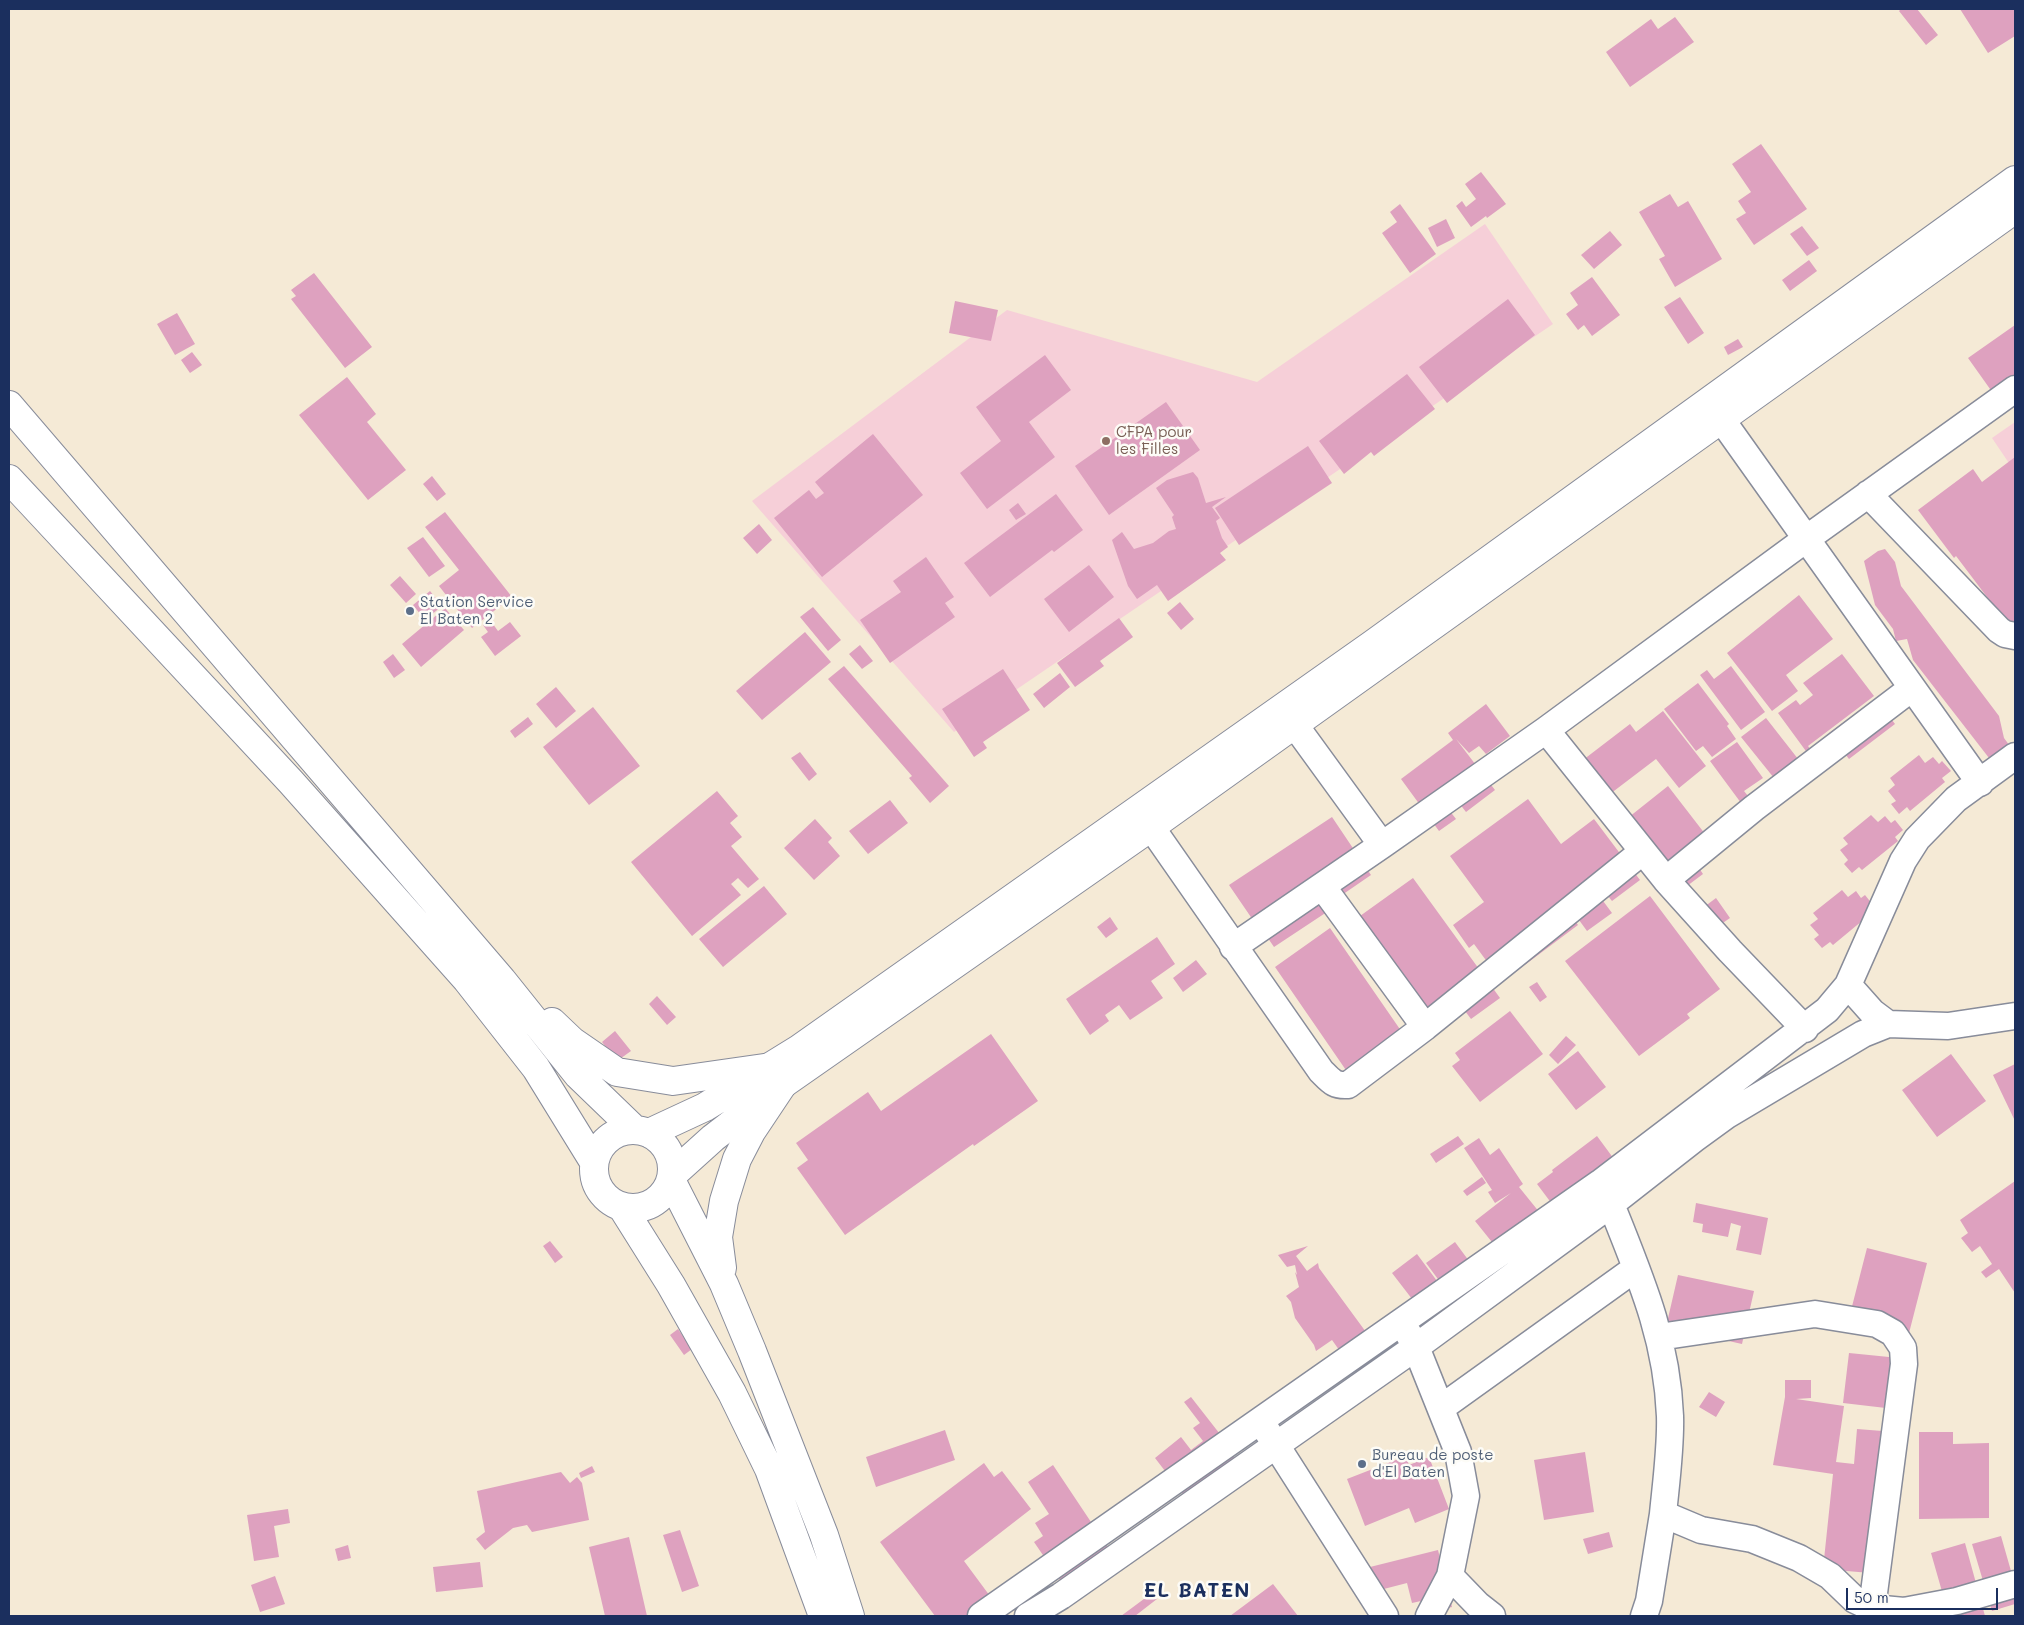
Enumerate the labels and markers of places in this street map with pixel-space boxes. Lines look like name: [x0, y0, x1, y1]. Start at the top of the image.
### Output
place label: CFPA pour les Filles: [1116, 423, 1192, 458]
marker: CFPA pour les Filles: [1100, 435, 1112, 447]
place label: Station Service El Baten 2: [420, 593, 533, 628]
marker: Station Service El Baten 2: [404, 605, 416, 617]
place label: Bureau de poste d'El Baten: [1372, 1446, 1494, 1481]
marker: Bureau de poste d'El Baten: [1356, 1458, 1368, 1470]

